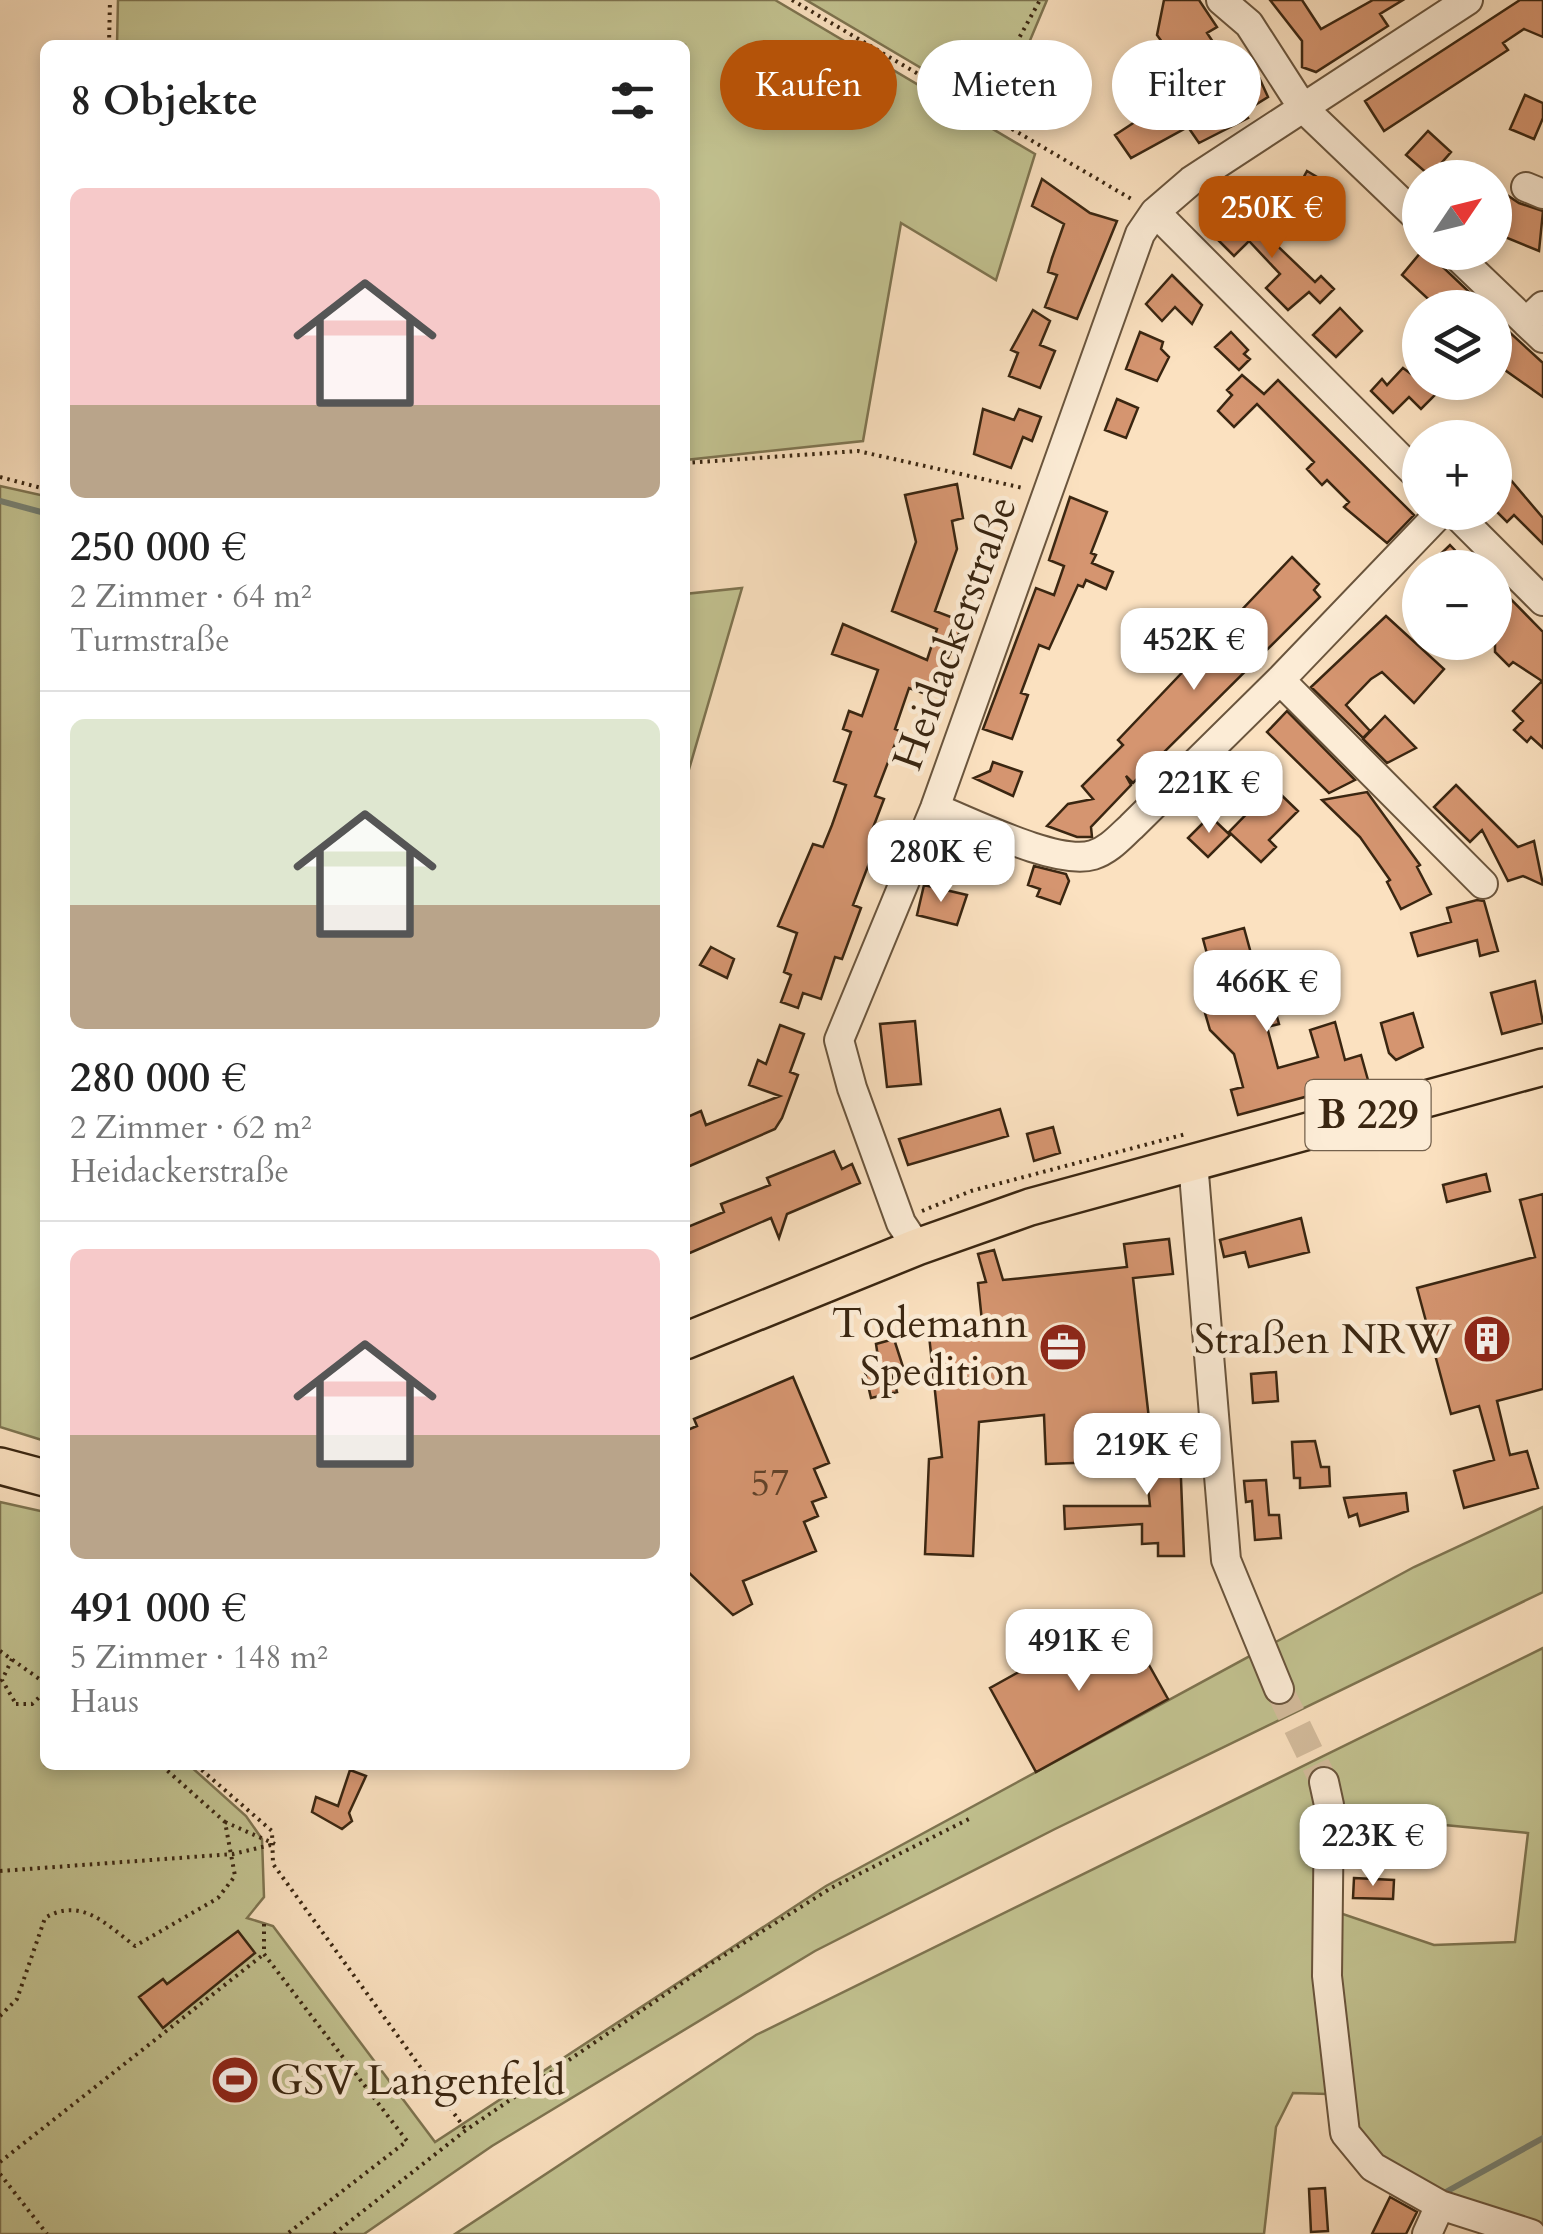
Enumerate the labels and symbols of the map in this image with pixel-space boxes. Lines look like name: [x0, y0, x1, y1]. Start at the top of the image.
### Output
north arrow: [1402, 160, 1512, 270]
pin: 250K €: [1191, 176, 1353, 261]
street label: Heidackerstraße: [879, 488, 1031, 778]
pin: 452K €: [1113, 608, 1275, 693]
pin: 221K €: [1128, 751, 1290, 836]
pin: 280K €: [860, 820, 1022, 905]
pin: 466K €: [1186, 950, 1348, 1035]
road number: B 229: [1306, 1080, 1430, 1150]
place label: Todemann Spedition: [832, 1295, 1028, 1400]
place label: Straßen NRW: [1194, 1311, 1453, 1368]
building icon: Straßen NRW: [1461, 1313, 1513, 1365]
office icon: Todemann Spedition: [1037, 1321, 1089, 1373]
pin: 219K €: [1066, 1413, 1228, 1498]
house number: 57: [751, 1457, 789, 1509]
pin: 491K €: [998, 1609, 1160, 1694]
pin: 223K €: [1292, 1804, 1454, 1889]
place label: GSV Langenfeld: [270, 2052, 565, 2109]
sports icon: GSV Langenfeld: [209, 2054, 261, 2106]

